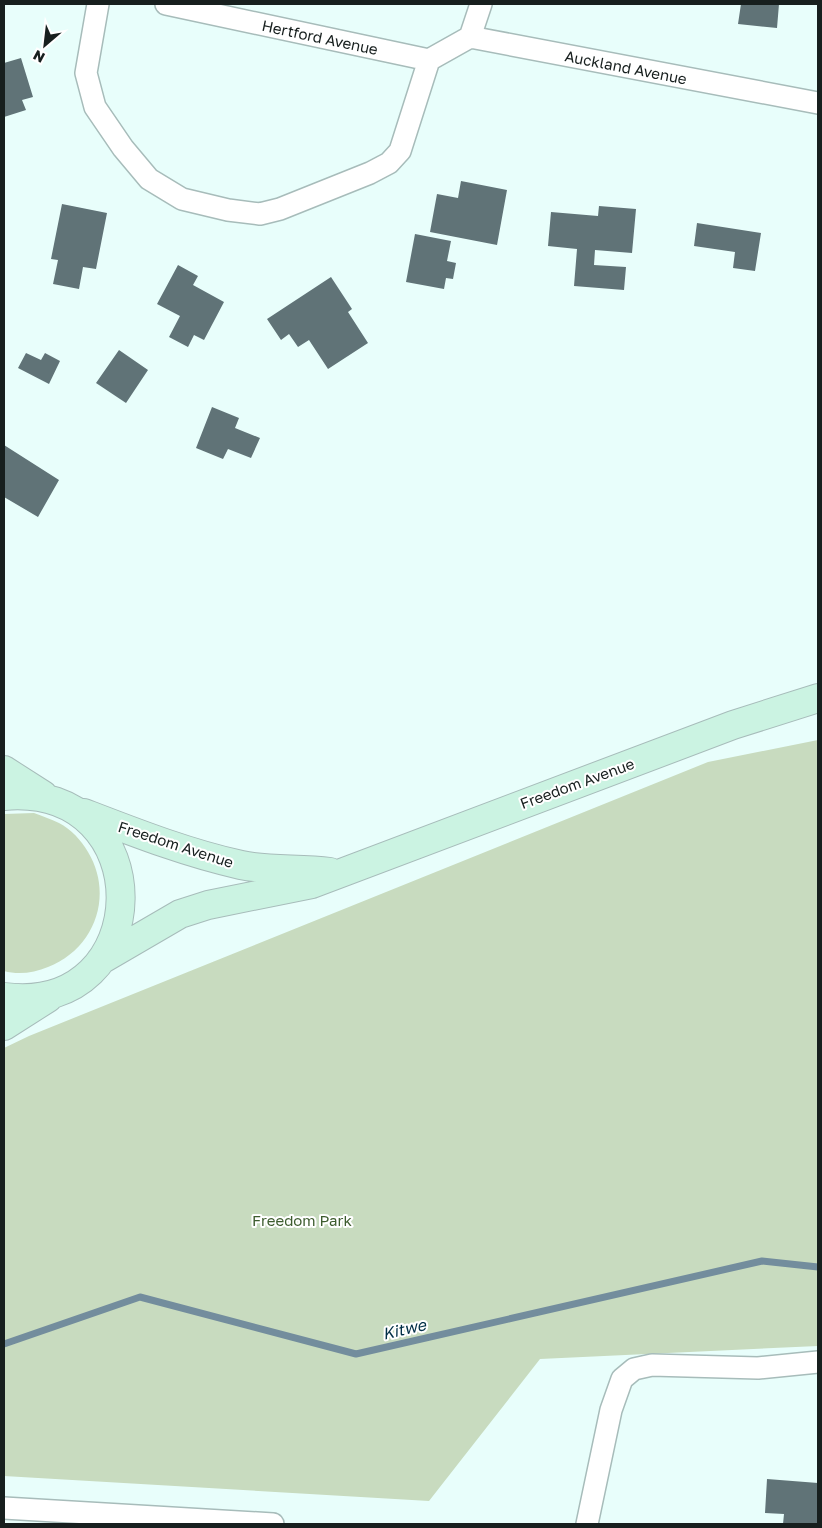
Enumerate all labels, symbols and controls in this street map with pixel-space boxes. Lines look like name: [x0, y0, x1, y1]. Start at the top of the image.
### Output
street label: Hertford Avenue: [260, 16, 380, 58]
north arrow: [20, 20, 70, 70]
street label: Auckland Avenue: [563, 46, 689, 88]
text: N: [30, 47, 47, 67]
street label: Freedom Avenue: [517, 754, 637, 812]
street label: Freedom Avenue: [116, 817, 236, 871]
park label: Freedom Park: [252, 1211, 352, 1229]
water label: Kitwe: [380, 1314, 429, 1344]

